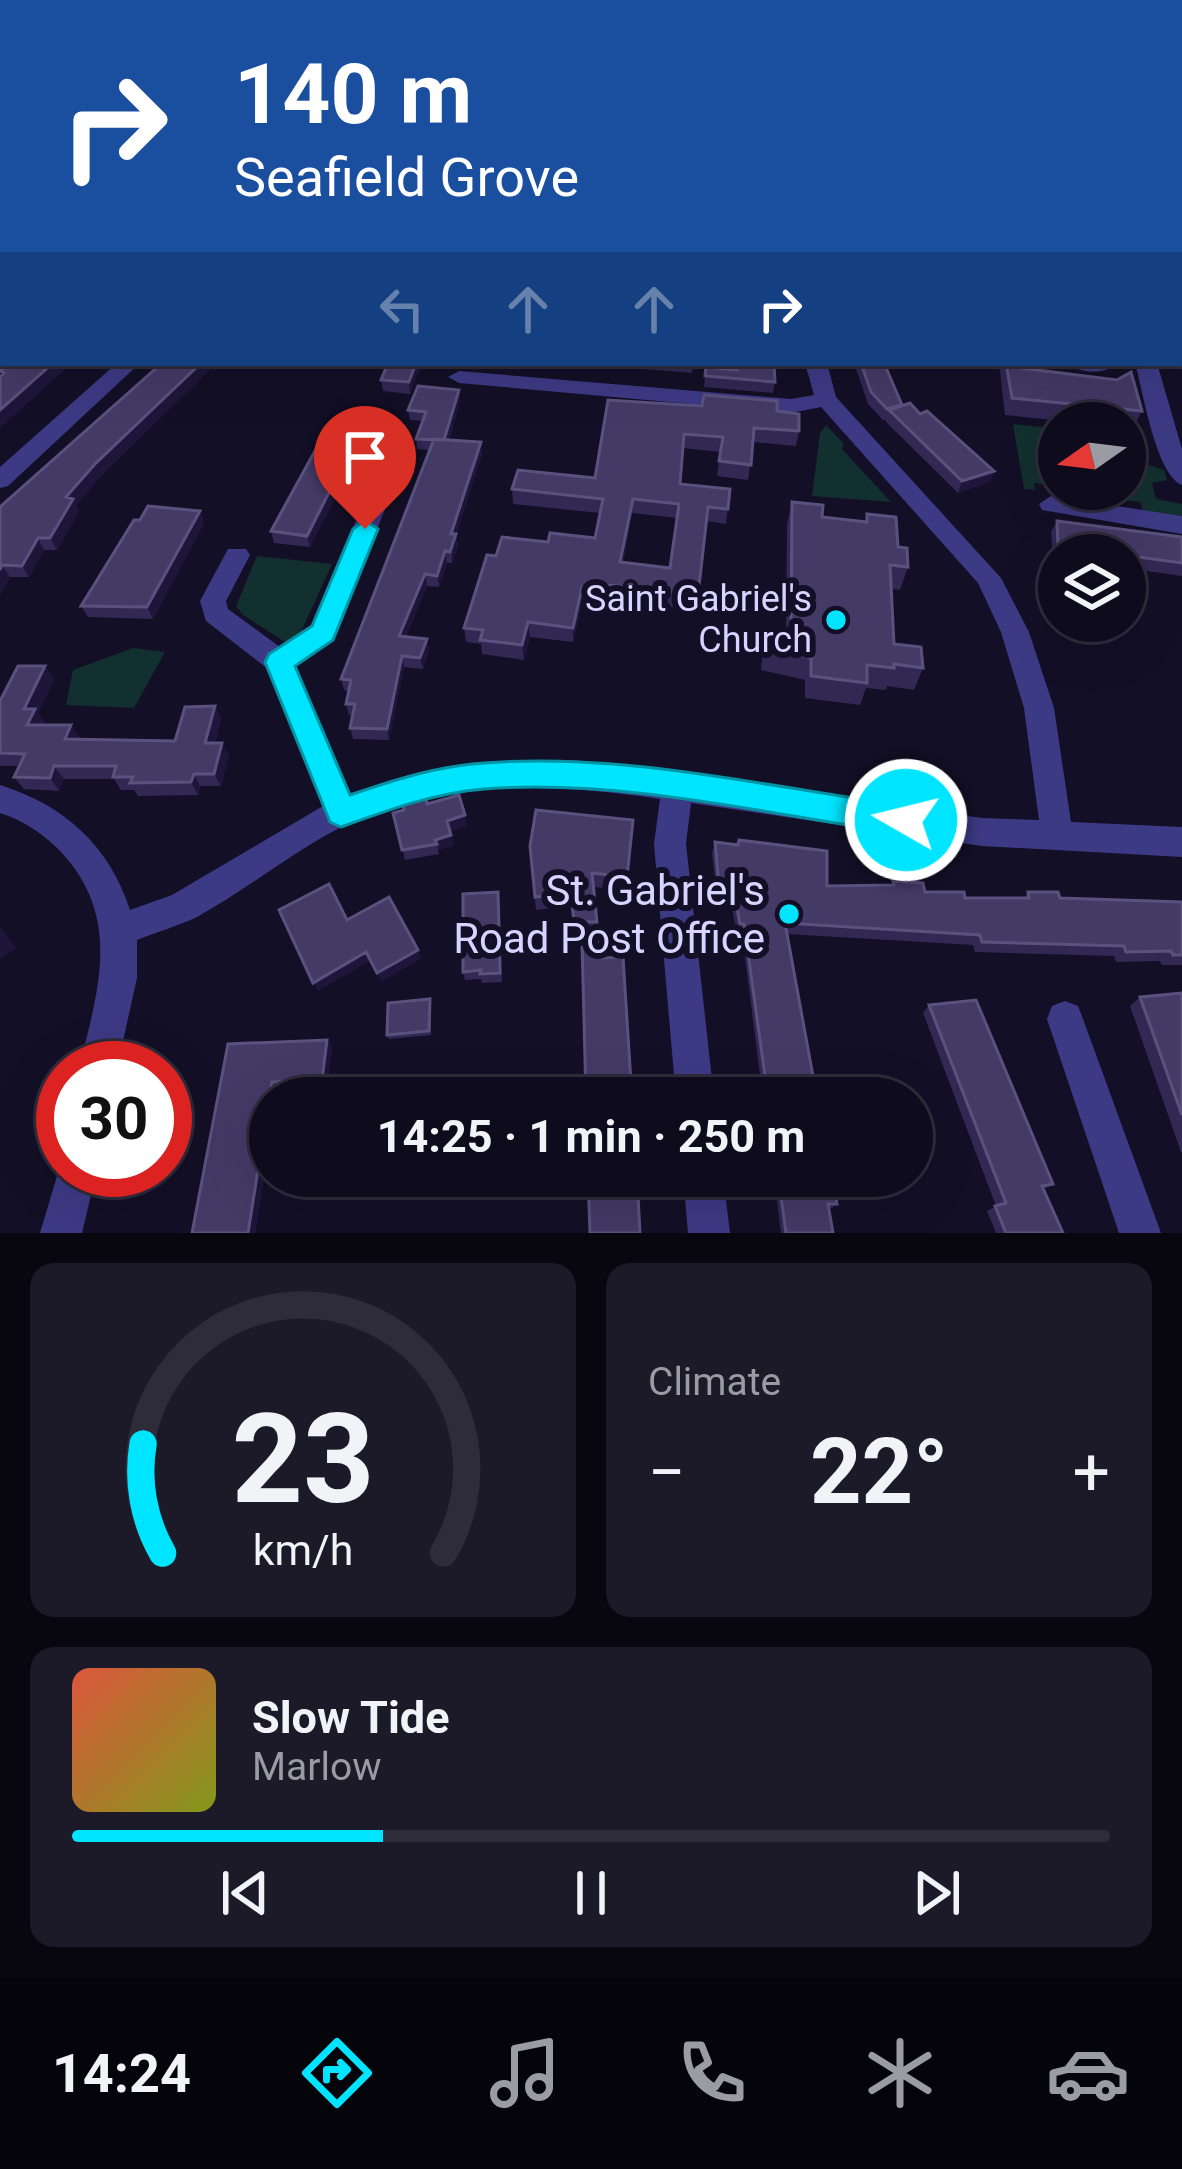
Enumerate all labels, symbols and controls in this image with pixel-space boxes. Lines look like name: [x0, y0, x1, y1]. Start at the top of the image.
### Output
text: 140 m: [234, 45, 472, 144]
icon: right: [36, 48, 192, 204]
text: Seafield Grove: [234, 146, 579, 209]
icon: left: [369, 276, 435, 342]
icon: ahead: [495, 276, 561, 342]
icon: ahead: [621, 276, 687, 342]
icon: right: [747, 276, 813, 342]
north arrow: [1038, 402, 1146, 510]
map controls: [1038, 402, 1146, 642]
pin: [314, 406, 416, 529]
icon: arrive: [332, 424, 398, 490]
button: layers: [1038, 534, 1146, 642]
place label: Saint Gabriel's Church: [585, 578, 812, 661]
marker: Saint Gabriel's Church: [823, 607, 849, 633]
position arrow: [843, 757, 969, 883]
place label: St. Gabriel's Road Post Office: [453, 866, 765, 963]
marker: St. Gabriel's Road Post Office: [776, 901, 802, 927]
speed limit sign: 30: [36, 1041, 192, 1197]
text: 14:25 · 1 min · 250 m: [377, 1110, 805, 1163]
text: Climate: [648, 1359, 781, 1405]
text: 23: [231, 1386, 375, 1532]
text: 22°: [810, 1420, 948, 1525]
text: −: [648, 1434, 686, 1511]
text: +: [1073, 1434, 1110, 1511]
text: km/h: [253, 1525, 353, 1575]
text: Slow Tide: [252, 1691, 450, 1744]
text: Marlow: [252, 1744, 382, 1790]
icon: previous: [212, 1860, 278, 1926]
icon: pause: [558, 1860, 624, 1926]
icon: next: [904, 1860, 970, 1926]
icon: directions: [295, 2031, 379, 2115]
icon: music: [483, 2031, 567, 2115]
icon: phone: [670, 2031, 754, 2115]
icon: climate: [858, 2031, 942, 2115]
icon: car: [1046, 2031, 1130, 2115]
text: 14:24: [52, 2042, 191, 2105]

